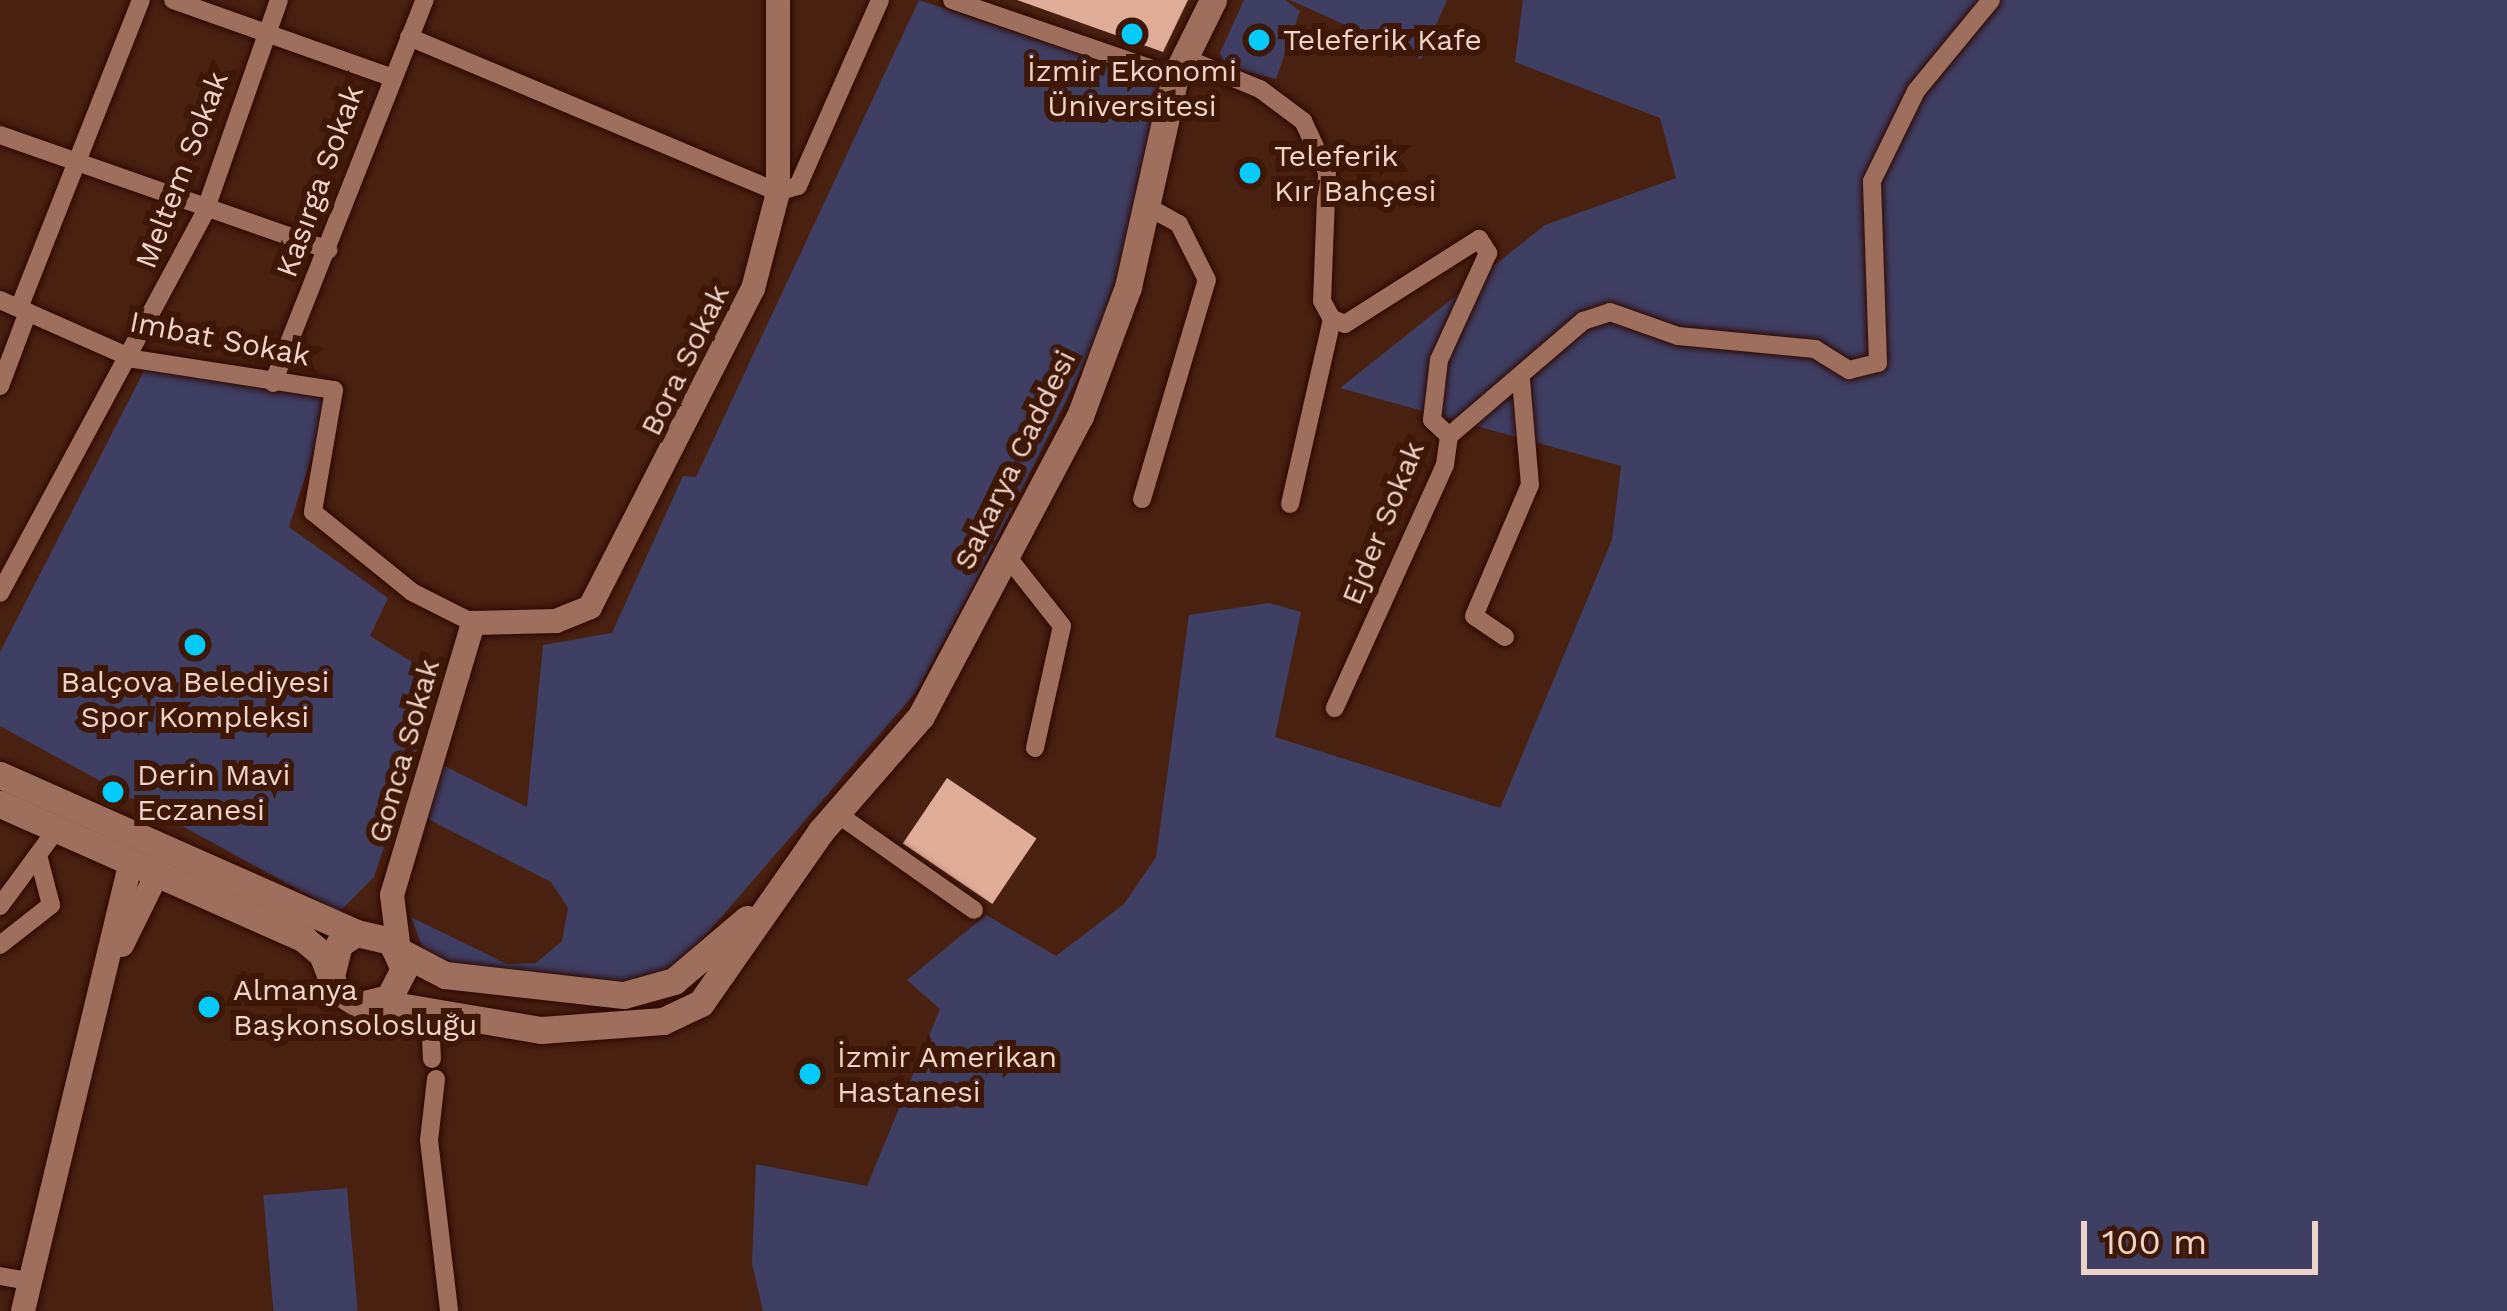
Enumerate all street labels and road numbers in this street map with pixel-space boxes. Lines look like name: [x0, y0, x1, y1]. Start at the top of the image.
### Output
street label: Meltem Sokak: [128, 67, 236, 273]
street label: Kasırga Sokak: [268, 80, 372, 282]
street label: Bora Sokak: [633, 278, 737, 442]
street label: Imbat Sokak: [127, 304, 313, 374]
street label: Sakarya Caddesi: [946, 344, 1084, 576]
street label: Ejder Sokak: [1334, 436, 1432, 610]
street label: Gonca Sokak: [360, 655, 448, 847]

